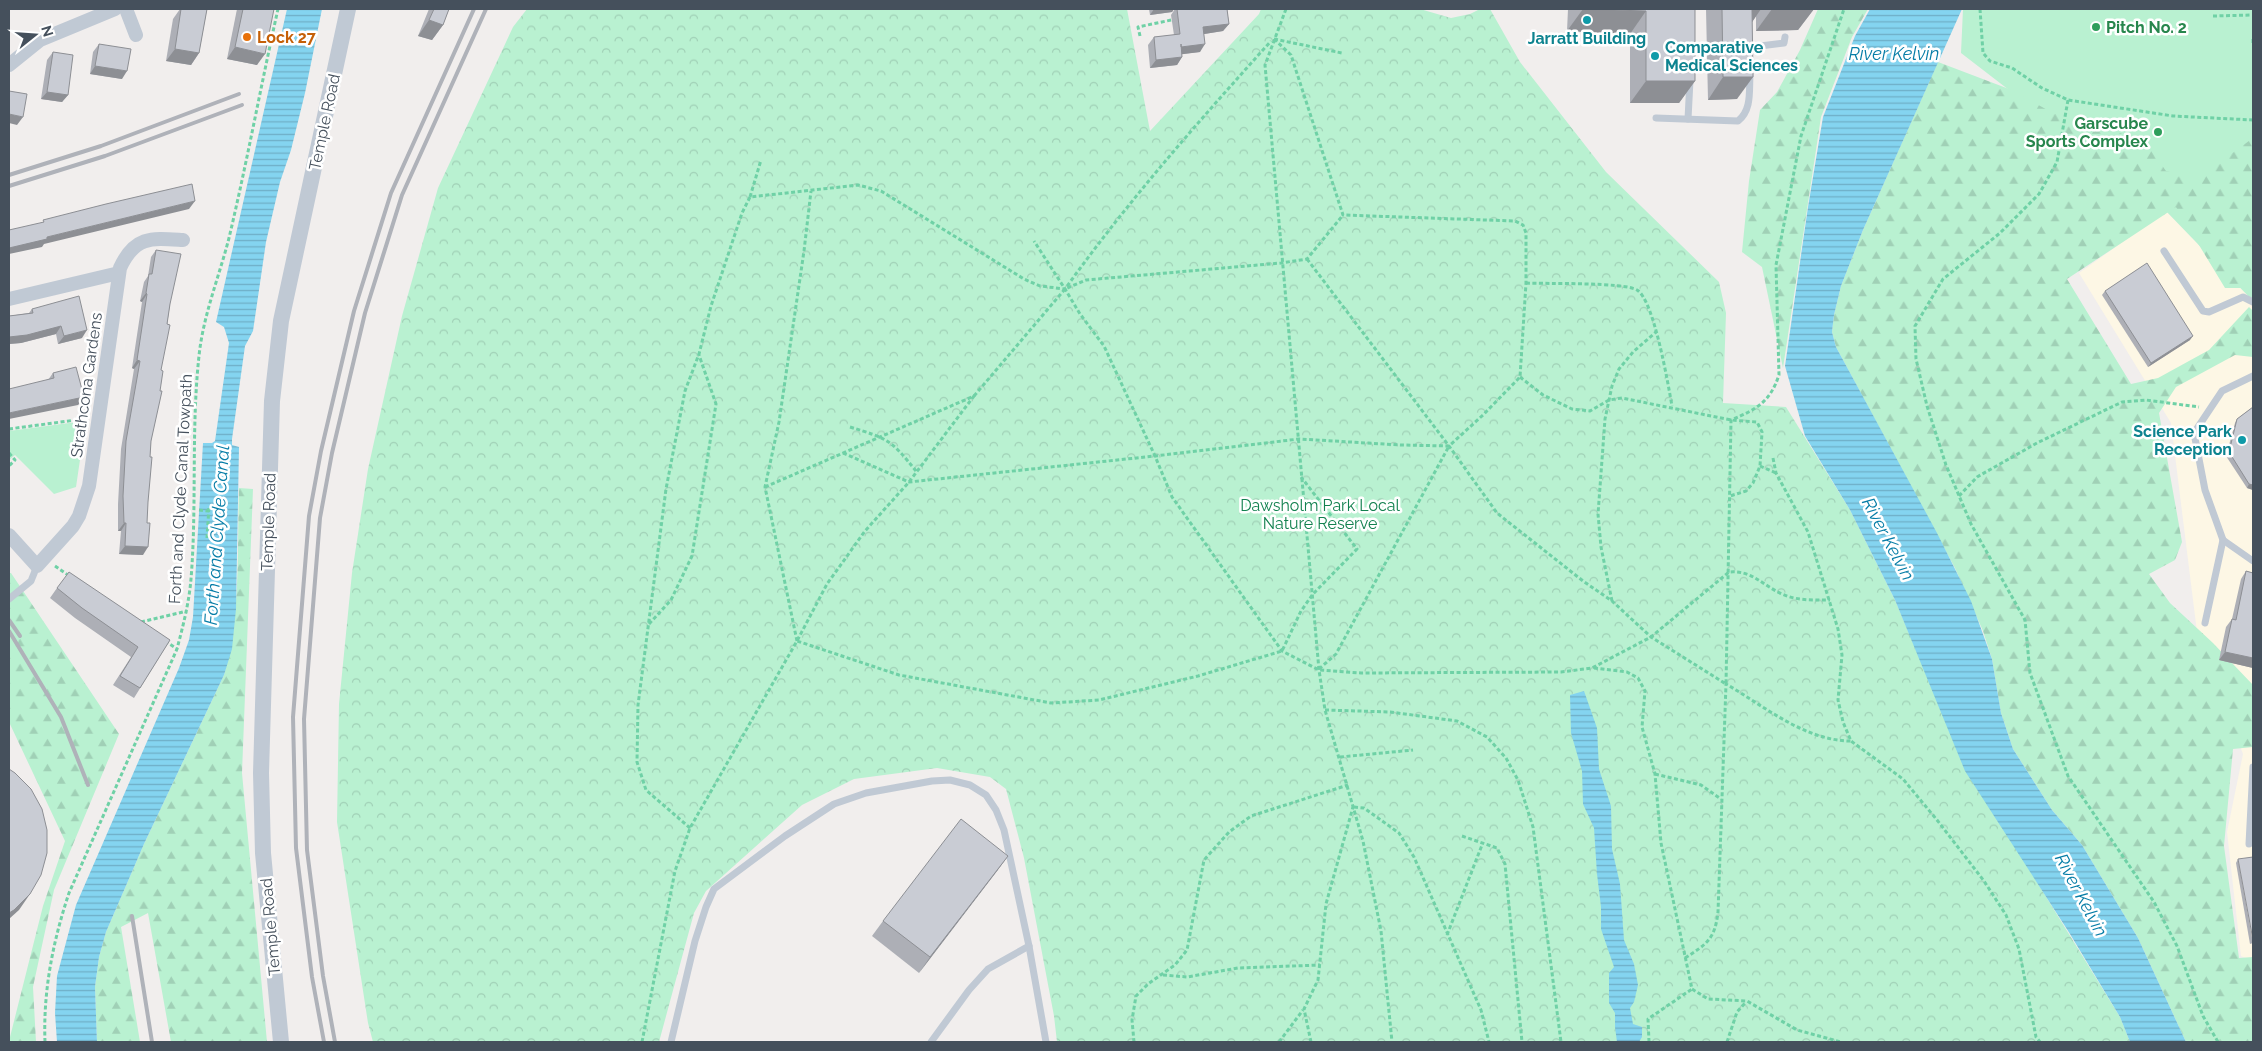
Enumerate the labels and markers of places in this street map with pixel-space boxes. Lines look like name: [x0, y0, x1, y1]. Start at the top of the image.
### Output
marker: Jarratt Building: [1581, 14, 1593, 26]
place label: Pitch No. 2: [2106, 18, 2187, 37]
marker: Pitch No. 2: [2090, 21, 2102, 33]
place label: Lock 27: [257, 28, 316, 47]
place label: Jarratt Building: [1528, 29, 1646, 48]
marker: Lock 27: [241, 31, 253, 43]
place label: Comparative Medical Sciences: [1665, 38, 1798, 75]
marker: Comparative Medical Sciences: [1649, 50, 1661, 62]
place label: Garscube Sports Complex: [2026, 114, 2148, 151]
marker: Garscube Sports Complex: [2152, 126, 2164, 138]
place label: Science Park Reception: [2133, 422, 2232, 459]
marker: Science Park Reception: [2236, 434, 2248, 446]

